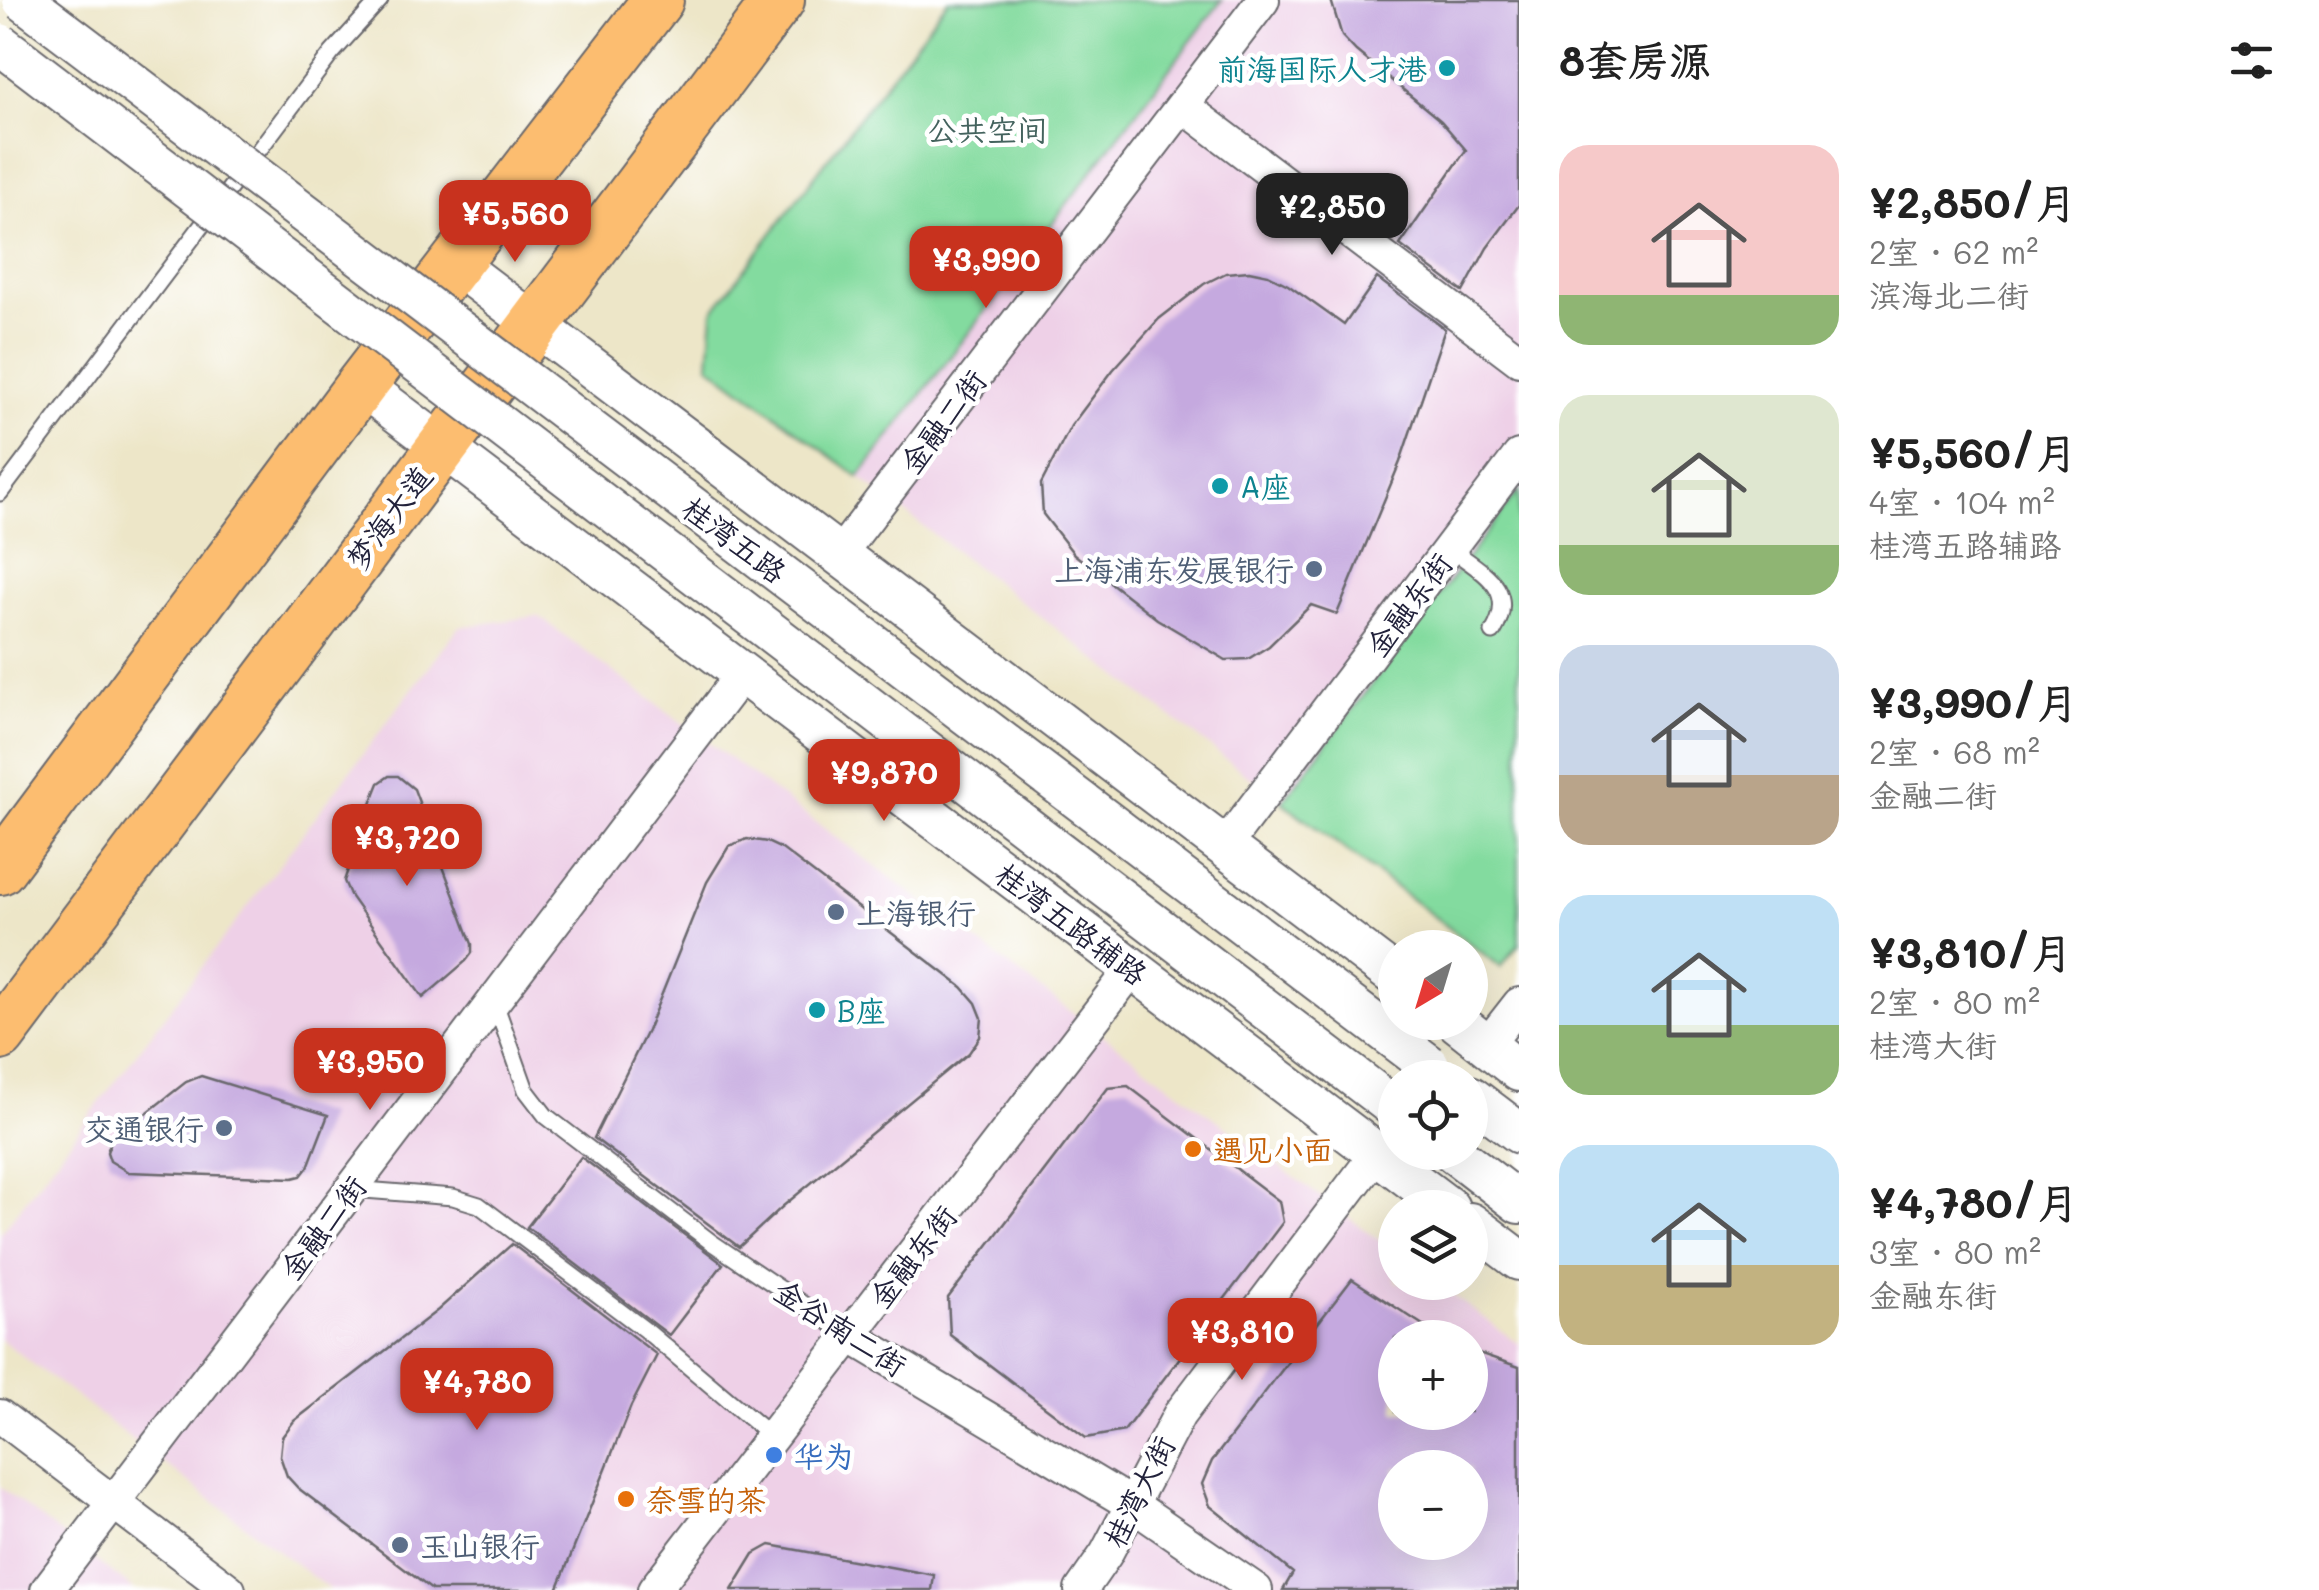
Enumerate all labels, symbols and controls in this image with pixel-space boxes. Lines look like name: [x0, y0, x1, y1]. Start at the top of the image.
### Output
text: 8套房源: [1559, 32, 1711, 87]
icon: filters: [2224, 33, 2279, 88]
place label: 前海国际人才港: [1217, 48, 1427, 88]
marker: 前海国际人才港: [1436, 57, 1458, 79]
park label: 公共空间: [927, 109, 1047, 149]
pin: ¥2,850: [1251, 173, 1413, 258]
text: ¥2,850/月: [1869, 174, 2077, 229]
pin: ¥5,560: [434, 180, 596, 265]
text: ¥2,850: [1278, 184, 1386, 226]
icon: home: [1639, 185, 1759, 305]
text: ¥5,560: [461, 191, 569, 233]
pin: ¥3,990: [905, 226, 1067, 311]
text: 2室 · 62 m²: [1869, 230, 2038, 272]
text: ¥3,990: [931, 237, 1041, 279]
text: 滨海北二街: [1869, 273, 2029, 315]
street label: 金融二街: [890, 361, 994, 481]
text: ¥5,560/月: [1869, 424, 2077, 479]
icon: home: [1639, 435, 1759, 555]
street label: 梦海大道: [336, 457, 440, 577]
place label: A座: [1240, 466, 1291, 506]
marker: A座: [1209, 475, 1231, 497]
text: 4室 · 104 m²: [1869, 480, 2055, 522]
street label: 桂湾五路: [675, 487, 795, 591]
text: 桂湾五路辅路: [1869, 523, 2061, 565]
street label: 金融东街: [1356, 544, 1460, 664]
place label: 上海浦东发展银行: [1054, 549, 1294, 589]
marker: 上海浦东发展银行: [1303, 558, 1325, 580]
text: ¥3,990/月: [1869, 674, 2079, 729]
icon: home: [1639, 685, 1759, 805]
text: 2室 · 68 m²: [1869, 730, 2040, 772]
pin: ¥9,870: [803, 739, 965, 824]
text: ¥9,870: [830, 750, 938, 792]
text: 金融二街: [1869, 773, 1997, 815]
pin: ¥3,720: [326, 804, 488, 889]
text: ¥3,720: [354, 815, 460, 857]
street label: 桂湾五路辅路: [988, 853, 1156, 993]
place label: 上海银行: [856, 892, 976, 932]
marker: 上海银行: [825, 901, 847, 923]
text: ¥3,810/月: [1869, 924, 2073, 979]
north arrow: [1378, 930, 1488, 1040]
map controls: [1378, 930, 1488, 1560]
icon: home: [1639, 935, 1759, 1055]
text: 2室 · 80 m²: [1869, 980, 2040, 1022]
place label: B座: [837, 990, 886, 1030]
marker: B座: [806, 999, 828, 1021]
text: 桂湾大街: [1869, 1023, 1997, 1065]
pin: ¥3,950: [289, 1028, 451, 1113]
text: ¥3,950: [316, 1039, 424, 1081]
button: locate: [1378, 1060, 1488, 1170]
place label: 交通银行: [84, 1108, 204, 1148]
marker: 交通银行: [213, 1117, 235, 1139]
place label: 遇见小面: [1213, 1129, 1333, 1169]
marker: 遇见小面: [1182, 1138, 1204, 1160]
street label: 金融二街: [270, 1167, 374, 1287]
text: ¥4,780/月: [1869, 1174, 2079, 1229]
icon: home: [1639, 1185, 1759, 1305]
button: layers: [1378, 1190, 1488, 1300]
street label: 金融东街: [859, 1196, 965, 1316]
text: 3室 · 80 m²: [1869, 1230, 2041, 1272]
street label: 金谷南二街: [767, 1269, 915, 1385]
text: 金融东街: [1869, 1273, 1997, 1315]
pin: ¥3,810: [1161, 1298, 1323, 1383]
text: ¥3,810: [1190, 1309, 1294, 1351]
button: +: [1378, 1320, 1488, 1430]
pin: ¥4,780: [396, 1348, 558, 1433]
text: ¥4,780: [422, 1359, 532, 1401]
street label: 桂湾大街: [1093, 1428, 1183, 1554]
place label: 华为: [794, 1435, 854, 1475]
marker: 华为: [763, 1444, 785, 1466]
button: −: [1378, 1450, 1488, 1560]
place label: 奈雪的茶: [646, 1479, 766, 1519]
marker: 奈雪的茶: [615, 1488, 637, 1510]
place label: 玉山银行: [420, 1525, 540, 1565]
marker: 玉山银行: [389, 1534, 411, 1556]

